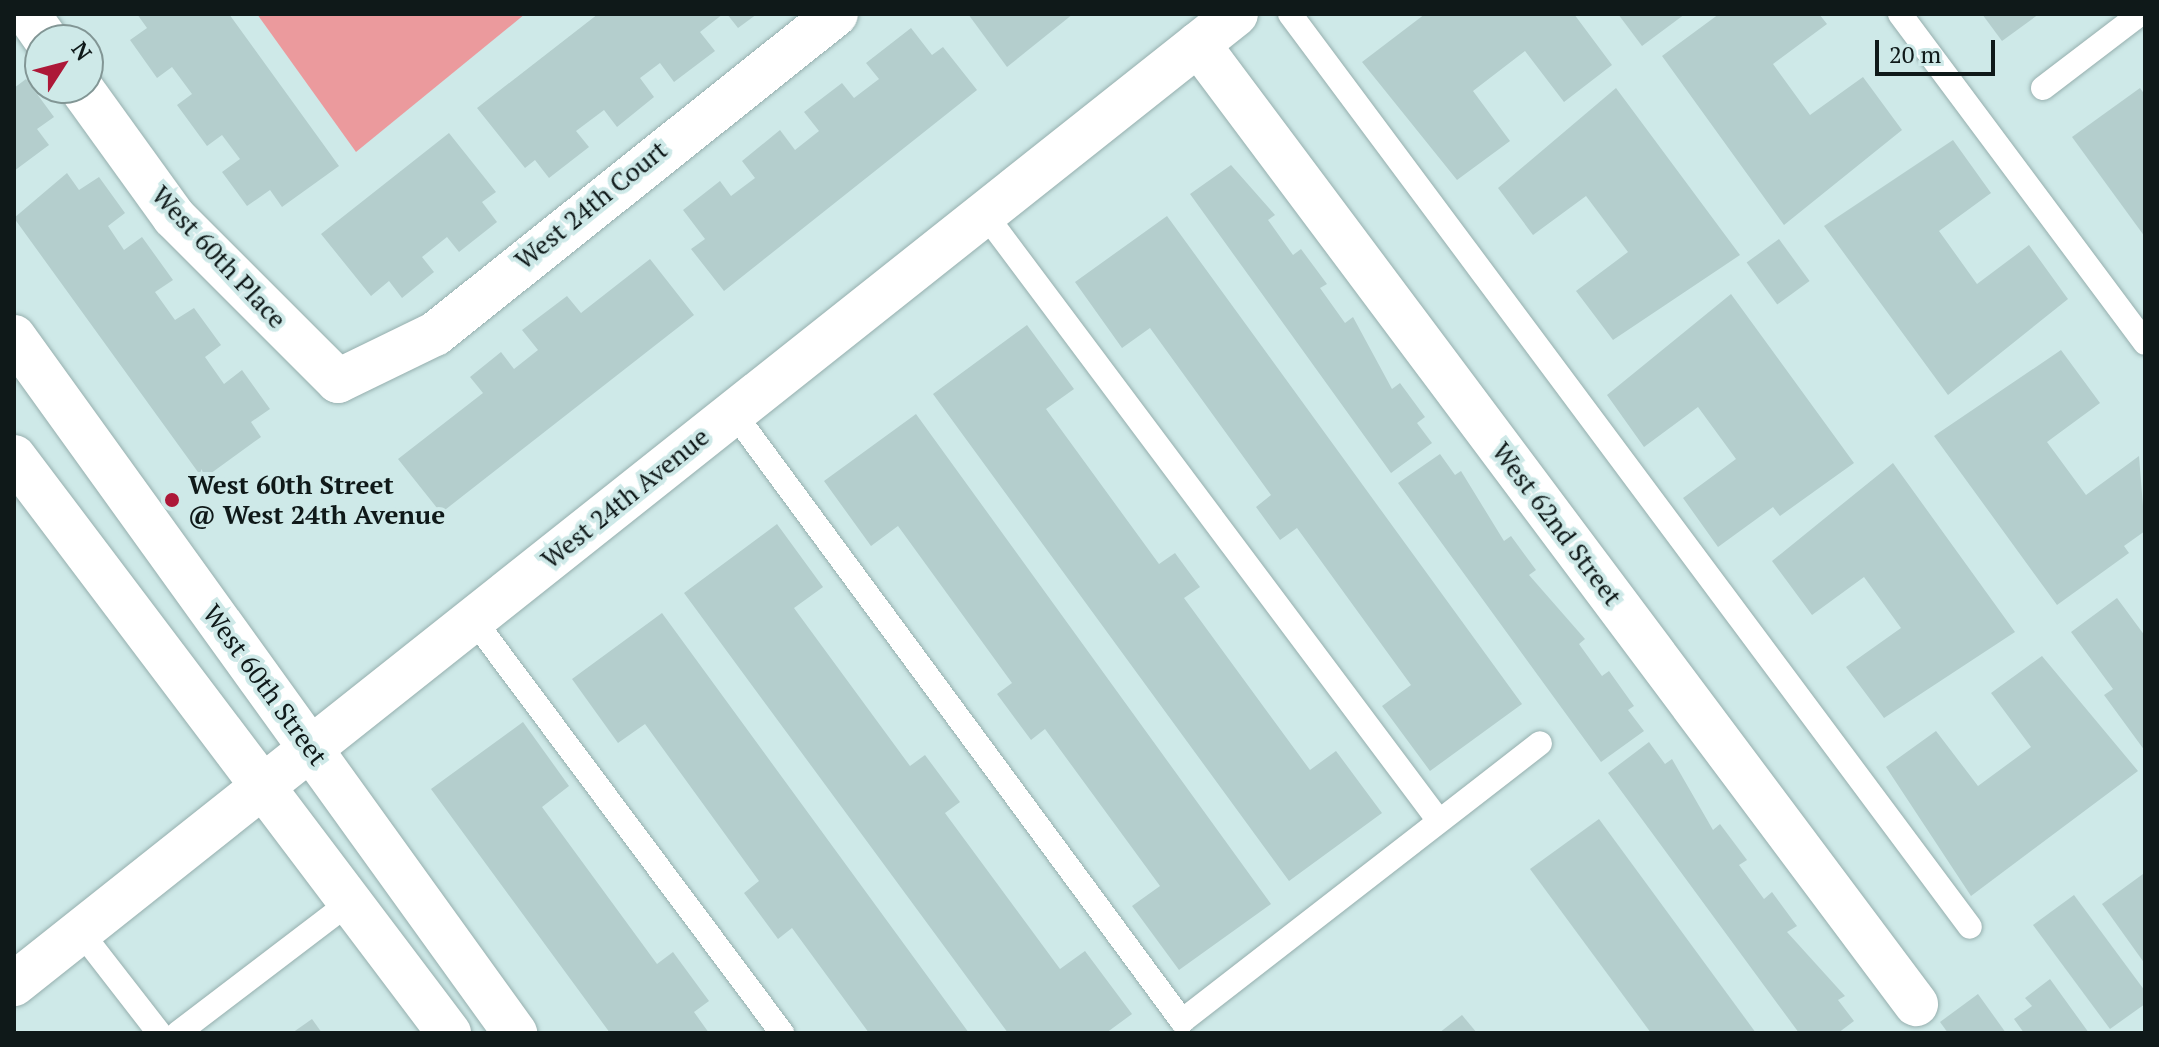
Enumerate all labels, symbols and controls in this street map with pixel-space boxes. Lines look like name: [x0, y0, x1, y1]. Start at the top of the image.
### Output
north arrow: [24, 24, 104, 104]
scale bar: [1879, 24, 1999, 74]
text: N: [66, 36, 99, 66]
text: 20 m: [1889, 38, 1941, 70]
street label: West 24th Court: [509, 134, 673, 276]
street label: West 60th Place: [145, 179, 293, 335]
street label: West 24th Avenue: [535, 421, 715, 575]
street label: West 62nd Street: [1486, 436, 1628, 612]
place label: West 60th Street @ West 24th Avenue: [188, 469, 446, 530]
marker: West 60th Street @ West 24th Avenue: [163, 491, 181, 509]
street label: West 60th Street: [196, 598, 334, 772]

